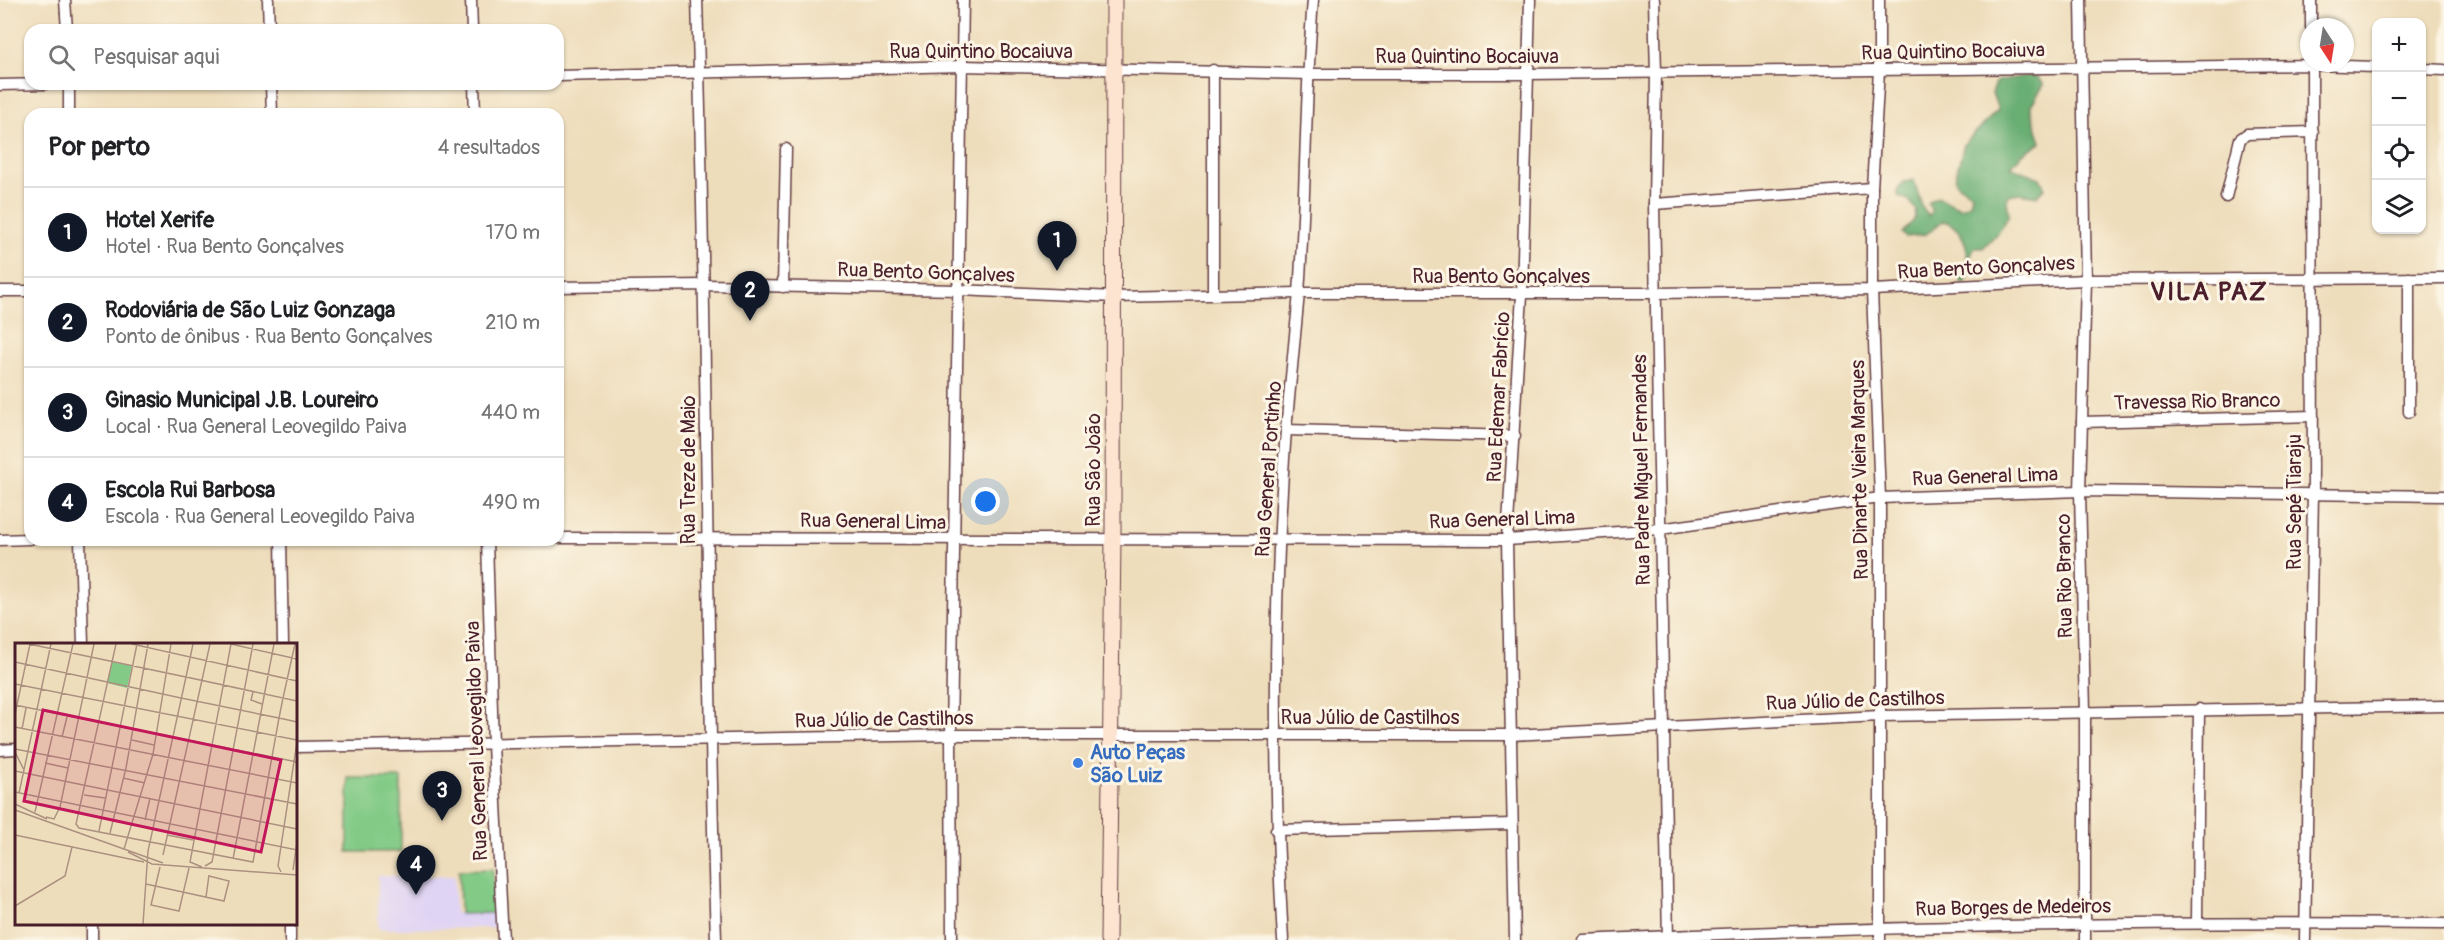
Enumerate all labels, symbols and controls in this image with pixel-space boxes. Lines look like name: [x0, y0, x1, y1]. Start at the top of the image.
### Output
north arrow: [2300, 18, 2354, 72]
map controls: [2372, 18, 2426, 234]
button: +: [2372, 18, 2426, 72]
search box: [24, 24, 564, 90]
street label: Rua Quintino Bocaiuva: [1861, 37, 2045, 66]
street label: Rua Quintino Bocaiuva: [889, 39, 1073, 64]
icon: search: [45, 41, 78, 74]
text: Pesquisar aqui: [93, 43, 219, 71]
street label: Rua Quintino Bocaiuva: [1375, 44, 1559, 69]
button: −: [2372, 72, 2426, 126]
button: locate: [2372, 126, 2426, 180]
text: Por perto: [48, 131, 150, 163]
text: 4 resultados: [438, 135, 540, 160]
button: layers: [2372, 180, 2426, 234]
text: Hotel Xerife: [105, 206, 214, 234]
text: 1: [64, 220, 71, 245]
text: 170 m: [486, 220, 540, 245]
pin: 1: [1038, 222, 1076, 271]
text: Hotel · Rua Bento Gonçalves: [105, 234, 344, 259]
street label: Rua Bento Gonçalves: [1897, 250, 2075, 285]
street label: Rua Bento Gonçalves: [837, 257, 1015, 288]
street label: Rua Bento Gonçalves: [1412, 264, 1590, 289]
pin: 2: [730, 272, 770, 321]
district label: VILA PAZ: [2150, 276, 2268, 308]
text: Rodoviária de São Luiz Gonzaga: [105, 296, 395, 324]
text: 2: [62, 310, 73, 335]
text: 210 m: [485, 310, 540, 335]
street label: Rua Edemar Fabrício: [1482, 311, 1515, 483]
text: Ponto de ônibus · Rua Bento Gonçalves: [105, 324, 432, 349]
street label: Rua Padre Miguel Fernandes: [1627, 354, 1656, 586]
street label: Rua Dinarte Vieira Marques: [1845, 360, 1874, 580]
street label: Rua General Portinho: [1250, 380, 1287, 558]
text: Ginasio Municipal J.B. Loureiro: [105, 386, 378, 414]
street label: Travessa Rio Branco: [2113, 388, 2281, 415]
street label: Rua Treze de Maio: [676, 395, 701, 545]
text: 3: [62, 400, 73, 425]
text: 440 m: [481, 400, 540, 425]
street label: Rua São João: [1081, 413, 1106, 527]
text: Local · Rua General Leovegildo Paiva: [105, 414, 407, 439]
street label: Rua Sepé Tiaraju: [2282, 434, 2307, 570]
street label: Rua General Lima: [1912, 461, 2058, 492]
text: Escola Rui Barbosa: [105, 476, 275, 504]
your location: [971, 487, 1000, 516]
text: 4: [62, 490, 73, 515]
text: 490 m: [482, 490, 540, 515]
text: Escola · Rua General Leovegildo Paiva: [105, 504, 415, 529]
street label: Rua General Lima: [1429, 504, 1575, 535]
street label: Rua General Lima: [800, 508, 946, 535]
street label: Rua Rio Branco: [2051, 513, 2078, 639]
street label: Rua General Leovegildo Paiva: [460, 620, 493, 862]
inset map: [15, 643, 297, 925]
street label: Rua Júlio de Castilhos: [1765, 685, 1945, 716]
street label: Rua Júlio de Castilhos: [794, 705, 974, 734]
street label: Rua Júlio de Castilhos: [1281, 705, 1459, 730]
place label: Auto Peças São Luiz: [1090, 740, 1185, 788]
marker: Auto Peças São Luiz: [1071, 756, 1085, 770]
pin: 3: [422, 772, 462, 821]
pin: 4: [396, 846, 436, 895]
street label: Rua Borges de Medeiros: [1915, 893, 2111, 922]

